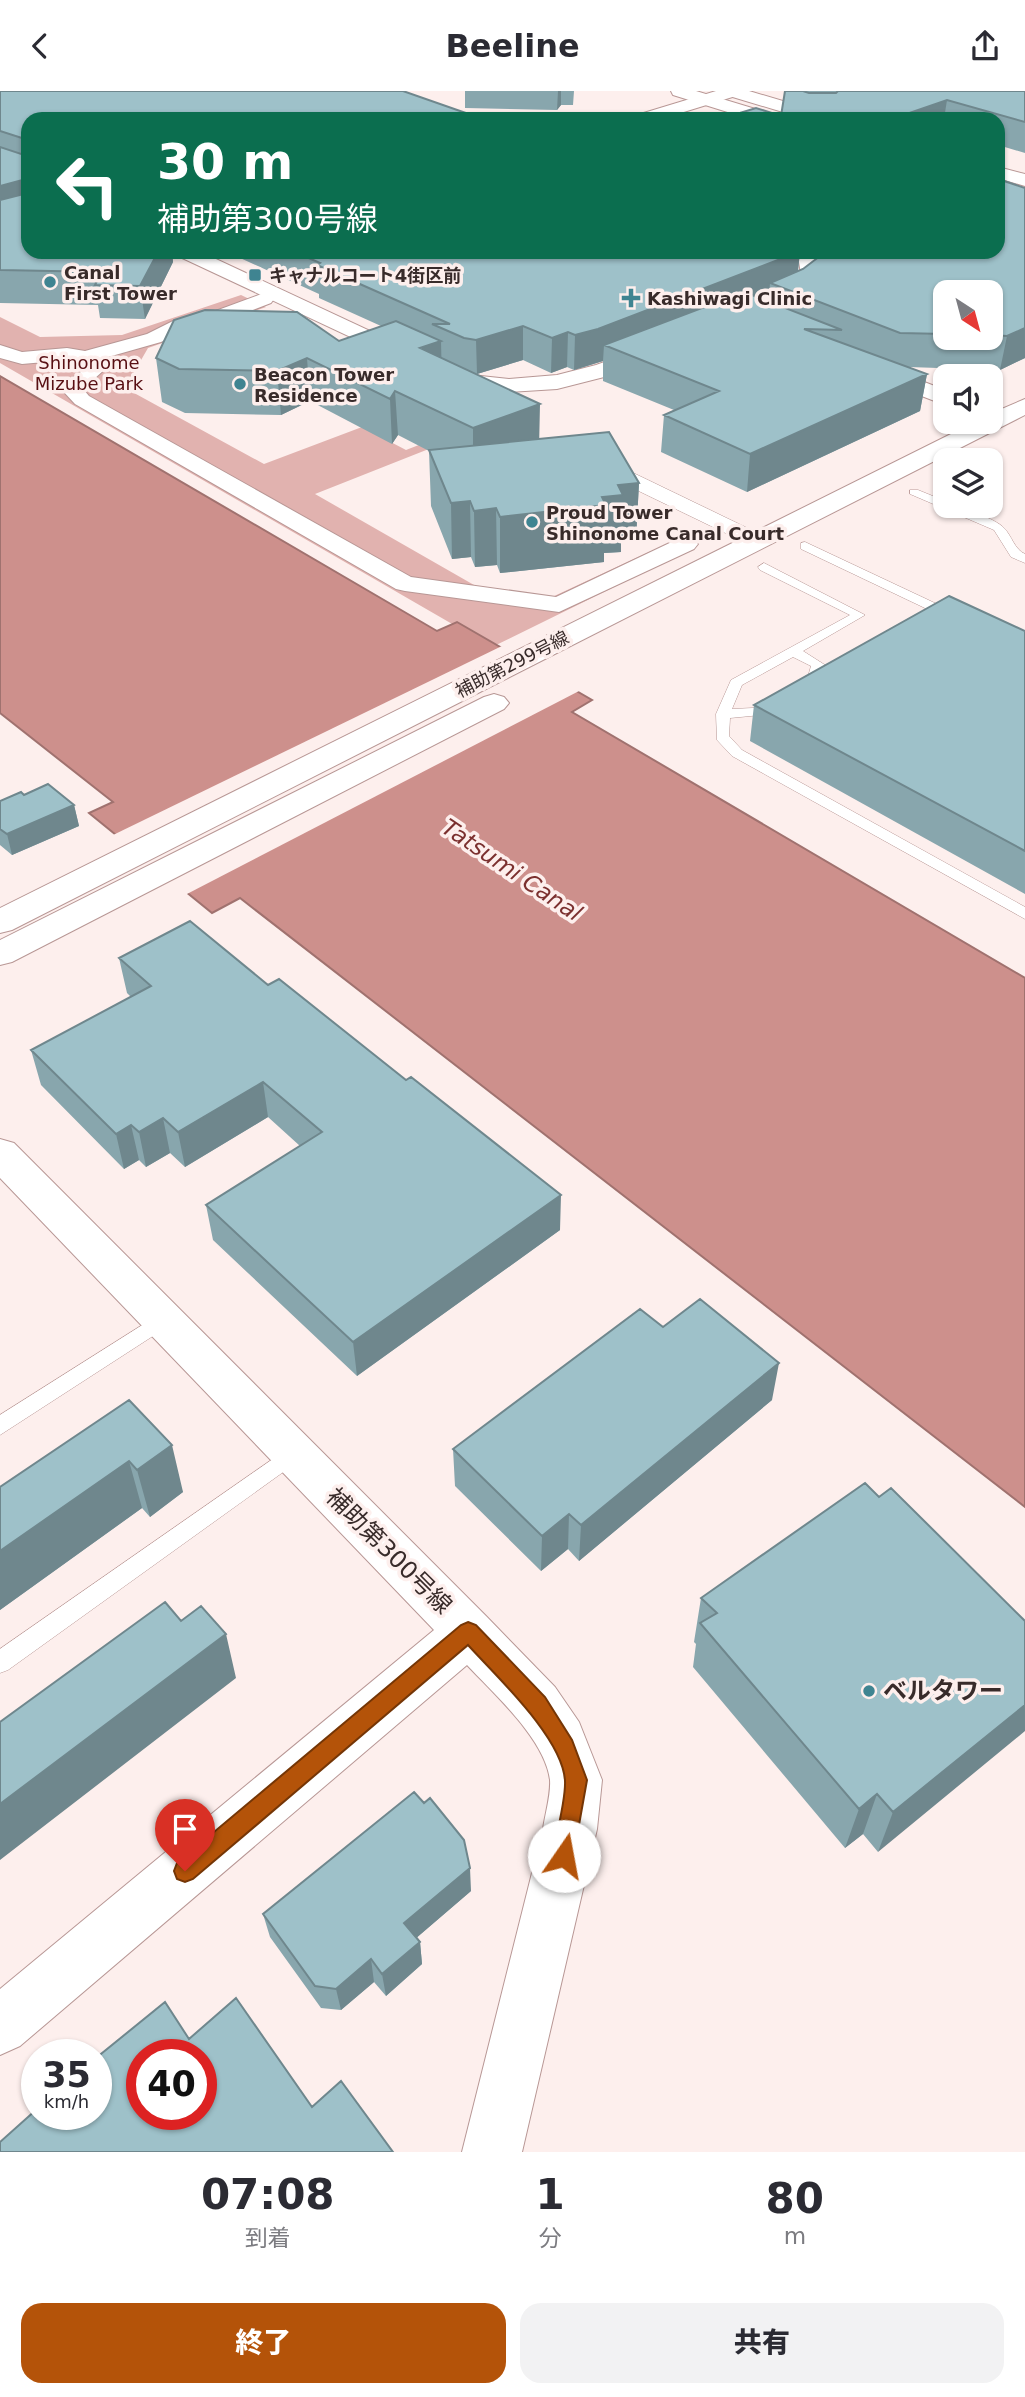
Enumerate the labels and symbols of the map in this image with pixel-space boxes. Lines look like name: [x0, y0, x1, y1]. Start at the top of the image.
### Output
place label: Canal First Tower: [64, 262, 177, 304]
place label: キャナルコート4街区前: [269, 265, 461, 286]
marker: キャナルコート4街区前: [247, 267, 263, 283]
marker: Canal First Tower: [42, 274, 58, 290]
north arrow: [933, 280, 1003, 350]
marker: Kashiwagi Clinic: [621, 288, 641, 308]
place label: Kashiwagi Clinic: [647, 288, 812, 309]
park label: Shinonome Mizube Park: [35, 352, 144, 394]
place label: Beacon Tower Residence: [254, 364, 394, 406]
marker: Beacon Tower Residence: [232, 376, 248, 392]
place label: Proud Tower Shinonome Canal Court: [546, 502, 785, 544]
marker: Proud Tower Shinonome Canal Court: [524, 514, 540, 530]
street label: 補助第299号線: [452, 626, 572, 702]
water label: Tatsumi Canal: [437, 814, 587, 927]
street label: 補助第300号線: [320, 1482, 458, 1620]
place label: ベルタワー: [883, 1677, 1003, 1705]
marker: ベルタワー: [861, 1683, 877, 1699]
pin: [155, 1799, 215, 1871]
position arrow: [527, 1819, 601, 1893]
speed limit sign: 40: [126, 2039, 217, 2130]

